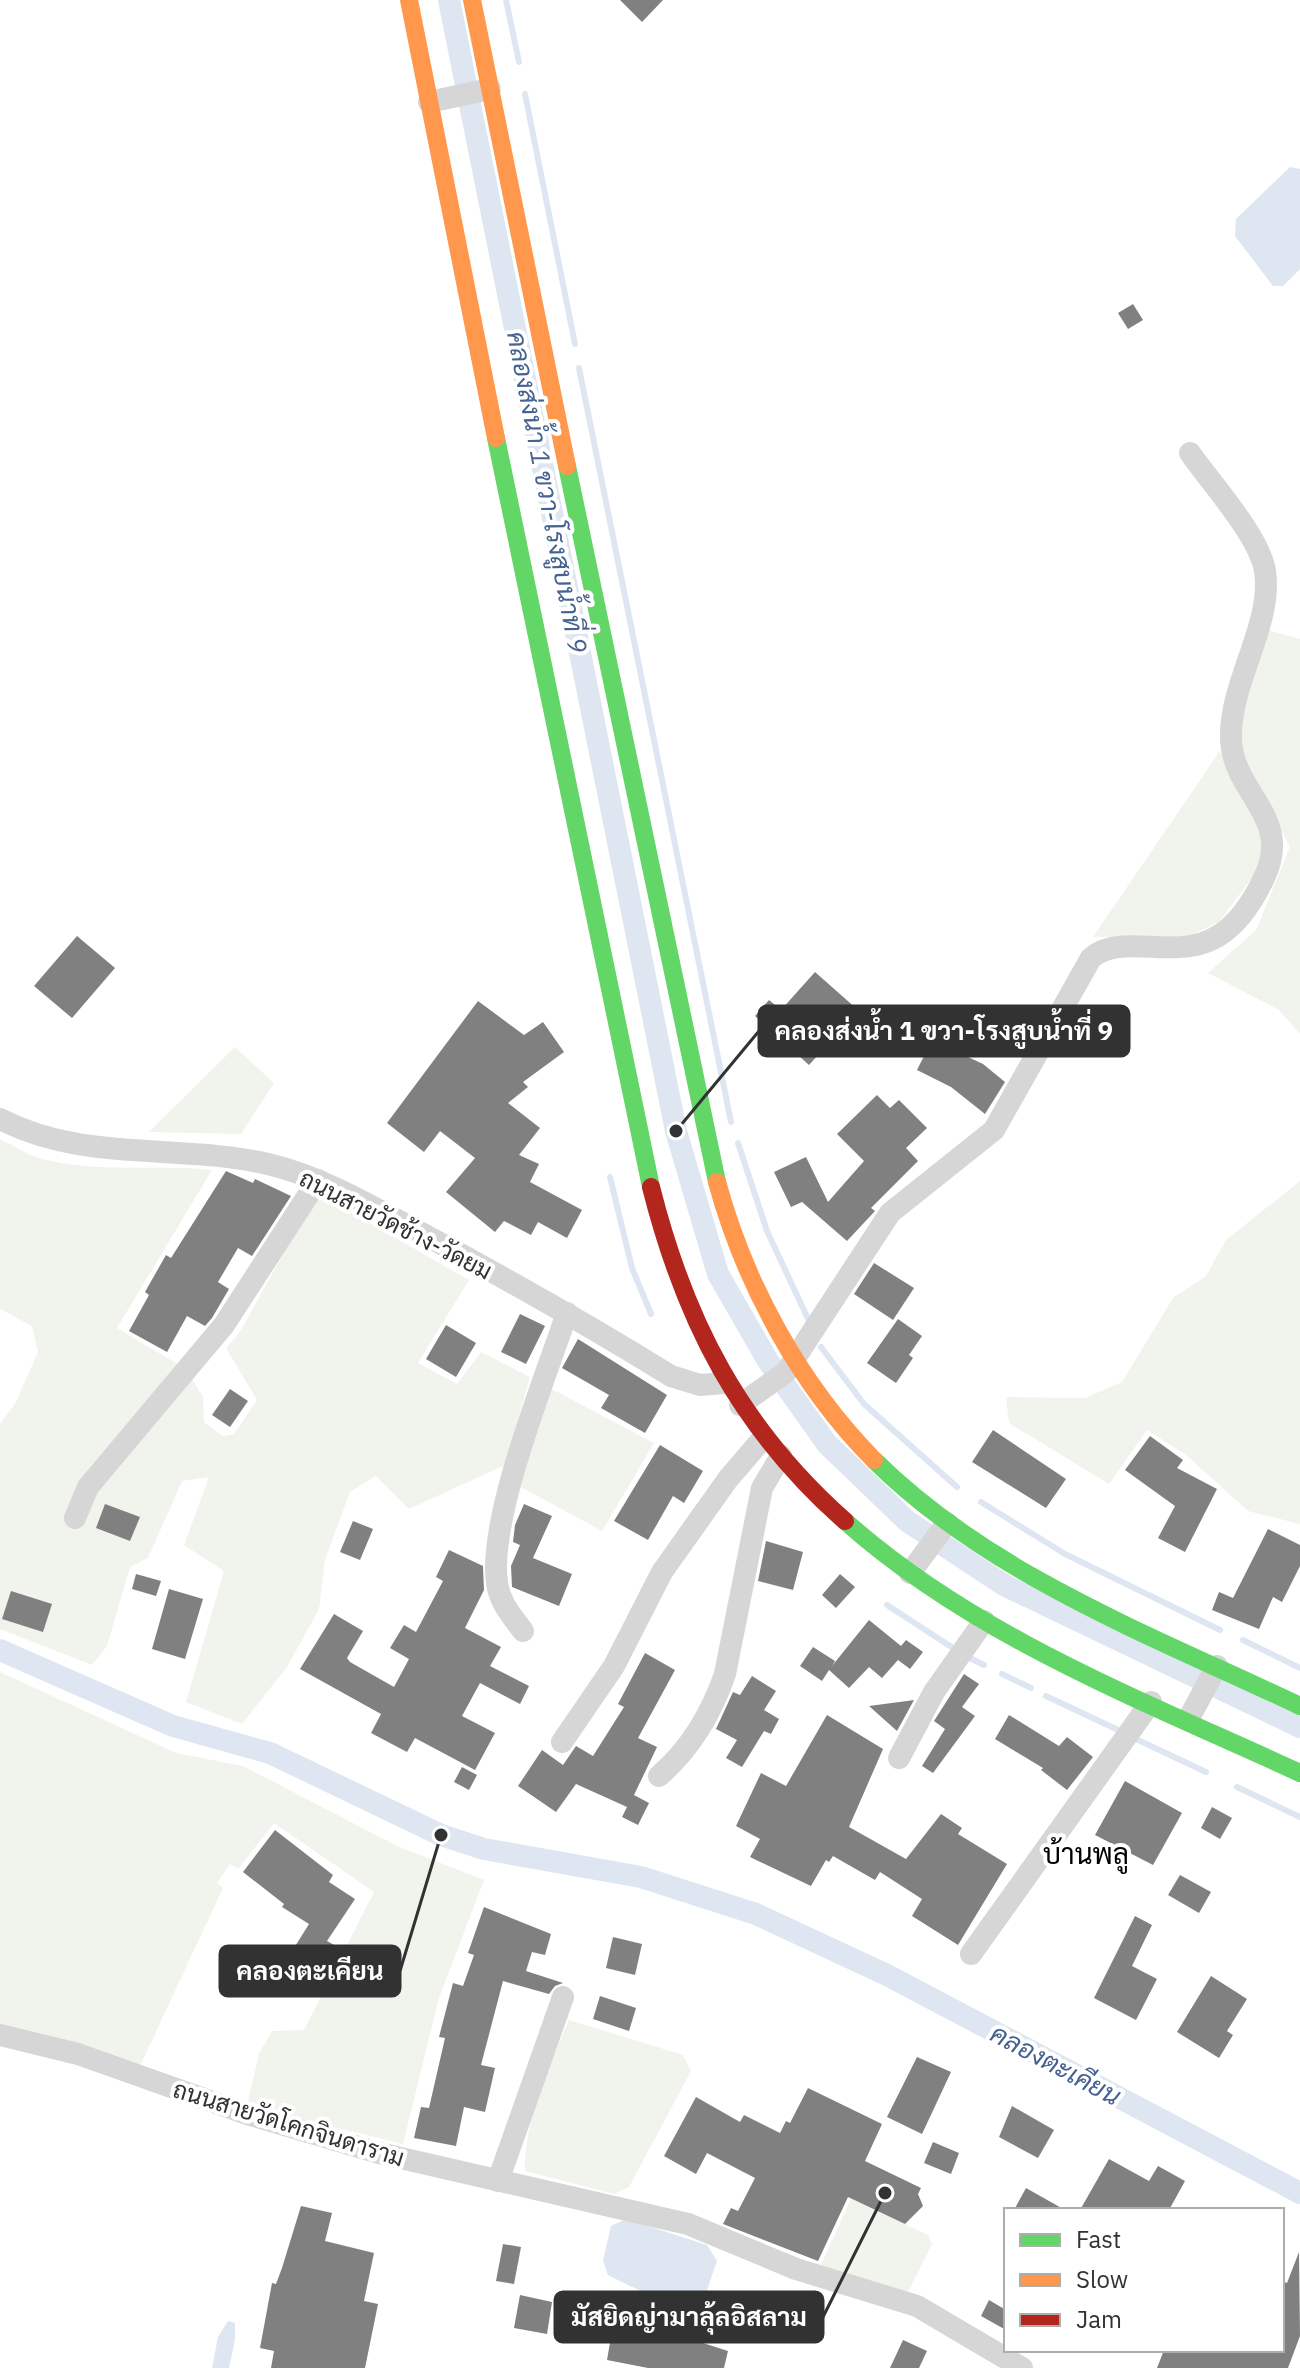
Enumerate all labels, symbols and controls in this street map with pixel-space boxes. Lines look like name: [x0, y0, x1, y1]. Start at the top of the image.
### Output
water label: คลองส่งน้ำ 1 ขวา-โรงสูบน้ำที่ 9: [498, 327, 600, 656]
callout: คลองส่งน้ำ 1 ขวา-โรงสูบน้ำที่ 9: [759, 1006, 1129, 1056]
text: คลองส่งน้ำ 1 ขวา-โรงสูบน้ำที่ 9: [775, 1007, 1113, 1049]
street label: ถนนสายวัดช้าง-วัดยม: [294, 1162, 498, 1286]
district label: บ้านพลู: [1043, 1835, 1129, 1874]
callout: คลองตะเคียน: [220, 1946, 400, 1996]
text: คลองตะเคียน: [236, 1953, 384, 1987]
water label: คลองตะเคียน: [985, 2015, 1127, 2113]
street label: ถนนสายวัดโคกจินดาราม: [169, 2073, 409, 2173]
legend: [1004, 2208, 1284, 2352]
text: Fast: [1076, 2223, 1121, 2255]
text: Slow: [1076, 2263, 1128, 2295]
callout: มัสยิดญ่ามาลุ้ลอิสลาม: [555, 2292, 823, 2342]
text: มัสยิดญ่ามาลุ้ลอิสลาม: [571, 2299, 807, 2335]
text: Jam: [1076, 2303, 1122, 2335]

